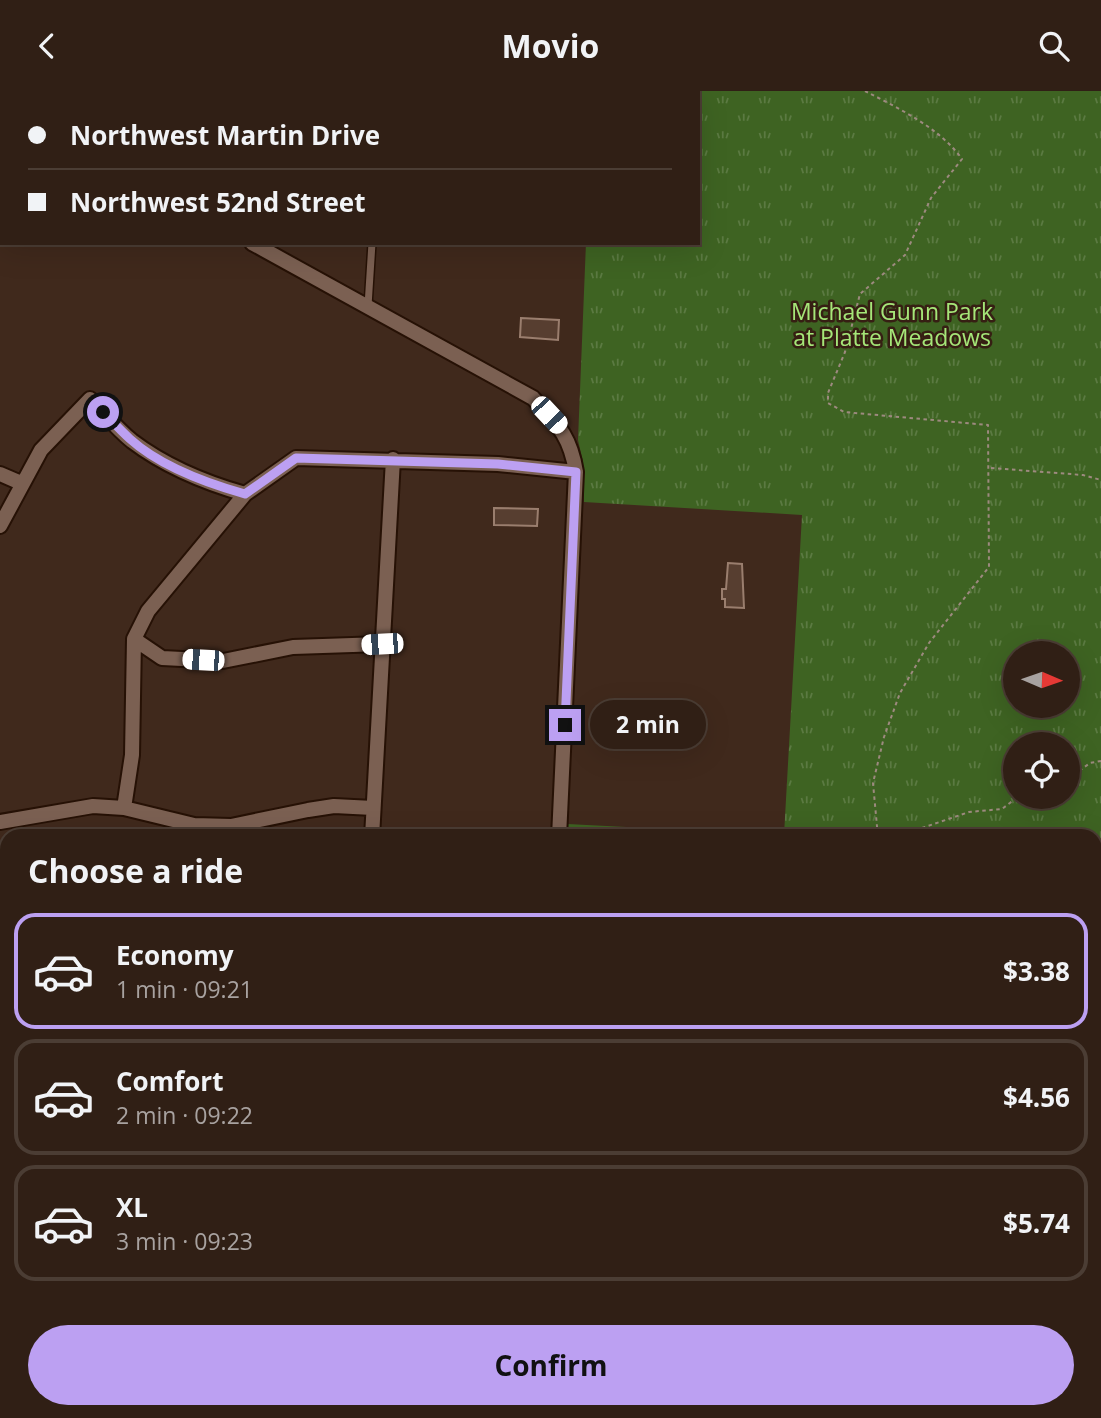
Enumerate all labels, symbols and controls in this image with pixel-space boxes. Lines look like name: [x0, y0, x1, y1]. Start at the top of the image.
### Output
text: Movio: [502, 24, 599, 67]
icon: back: [28, 27, 66, 65]
icon: search: [1035, 27, 1073, 65]
text: Northwest Martin Drive: [70, 117, 380, 153]
text: Northwest 52nd Street: [70, 184, 365, 220]
park label: Michael Gunn Park at Platte Meadows: [791, 295, 993, 353]
car: [527, 392, 572, 438]
route start: [87, 396, 119, 428]
car: [361, 632, 404, 656]
north arrow: [1003, 641, 1080, 717]
map controls: [1003, 641, 1080, 809]
car: [182, 648, 225, 672]
callout: 2 min: [590, 701, 705, 749]
text: 2 min: [616, 708, 680, 740]
route end: [549, 709, 581, 741]
button: locate: [1003, 732, 1080, 809]
text: Choose a ride: [28, 849, 243, 892]
text: Economy: [116, 937, 234, 973]
icon: car: [32, 940, 95, 1003]
text: $3.38: [1003, 953, 1070, 989]
text: 1 min · 09:21: [116, 973, 253, 1005]
text: Comfort: [116, 1063, 223, 1099]
icon: car: [32, 1066, 95, 1129]
text: $4.56: [1003, 1079, 1070, 1115]
text: 2 min · 09:22: [116, 1099, 253, 1131]
text: XL: [116, 1189, 148, 1225]
icon: car: [32, 1192, 95, 1255]
text: $5.74: [1003, 1205, 1070, 1241]
text: 3 min · 09:23: [116, 1225, 253, 1257]
button: Confirm: [28, 1325, 1074, 1405]

